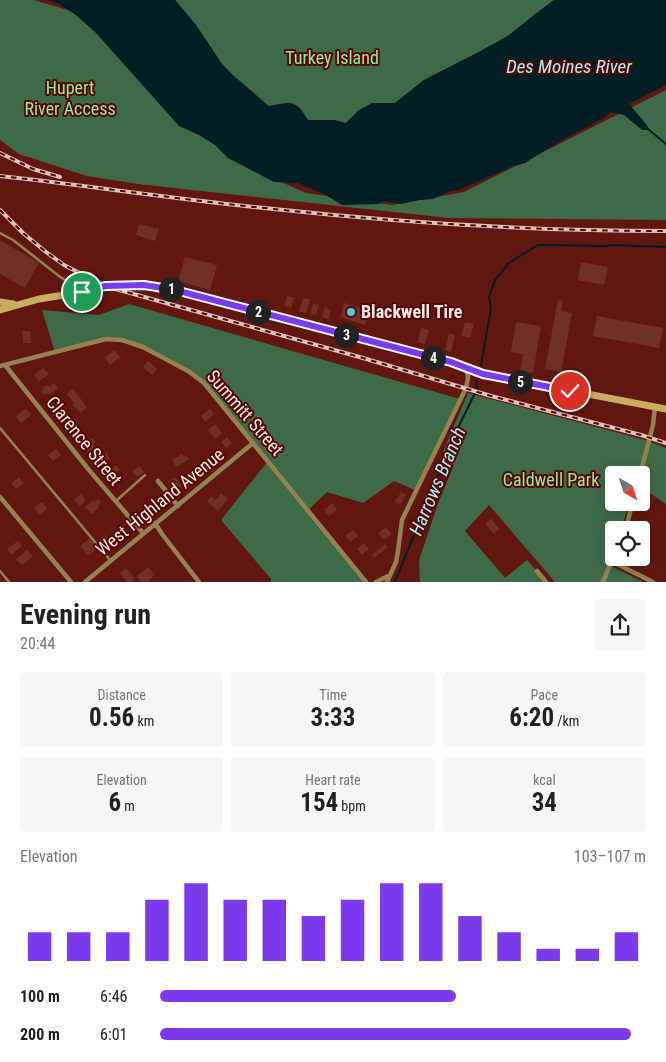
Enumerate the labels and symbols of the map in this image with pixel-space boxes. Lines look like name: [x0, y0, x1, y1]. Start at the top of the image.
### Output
park label: Turkey Island: [285, 47, 379, 68]
water label: Des Moines River: [506, 55, 632, 78]
park label: Hupert River Access: [24, 77, 116, 119]
pin: [61, 271, 103, 313]
pin: 1: [158, 276, 184, 302]
pin: 2: [246, 300, 270, 324]
place label: Blackwell Tire: [361, 301, 463, 322]
marker: Blackwell Tire: [345, 306, 357, 318]
pin: 3: [334, 322, 358, 348]
pin: 4: [420, 346, 446, 370]
street label: Summitt Street: [203, 366, 288, 460]
pin: 5: [508, 370, 532, 394]
pin: [549, 370, 591, 412]
street label: Clarence Street: [42, 392, 127, 489]
water label: Harrows Branch: [404, 423, 471, 539]
street label: West Highland Avenue: [91, 443, 228, 560]
north arrow: [605, 466, 650, 511]
park label: Caldwell Park: [503, 469, 599, 490]

